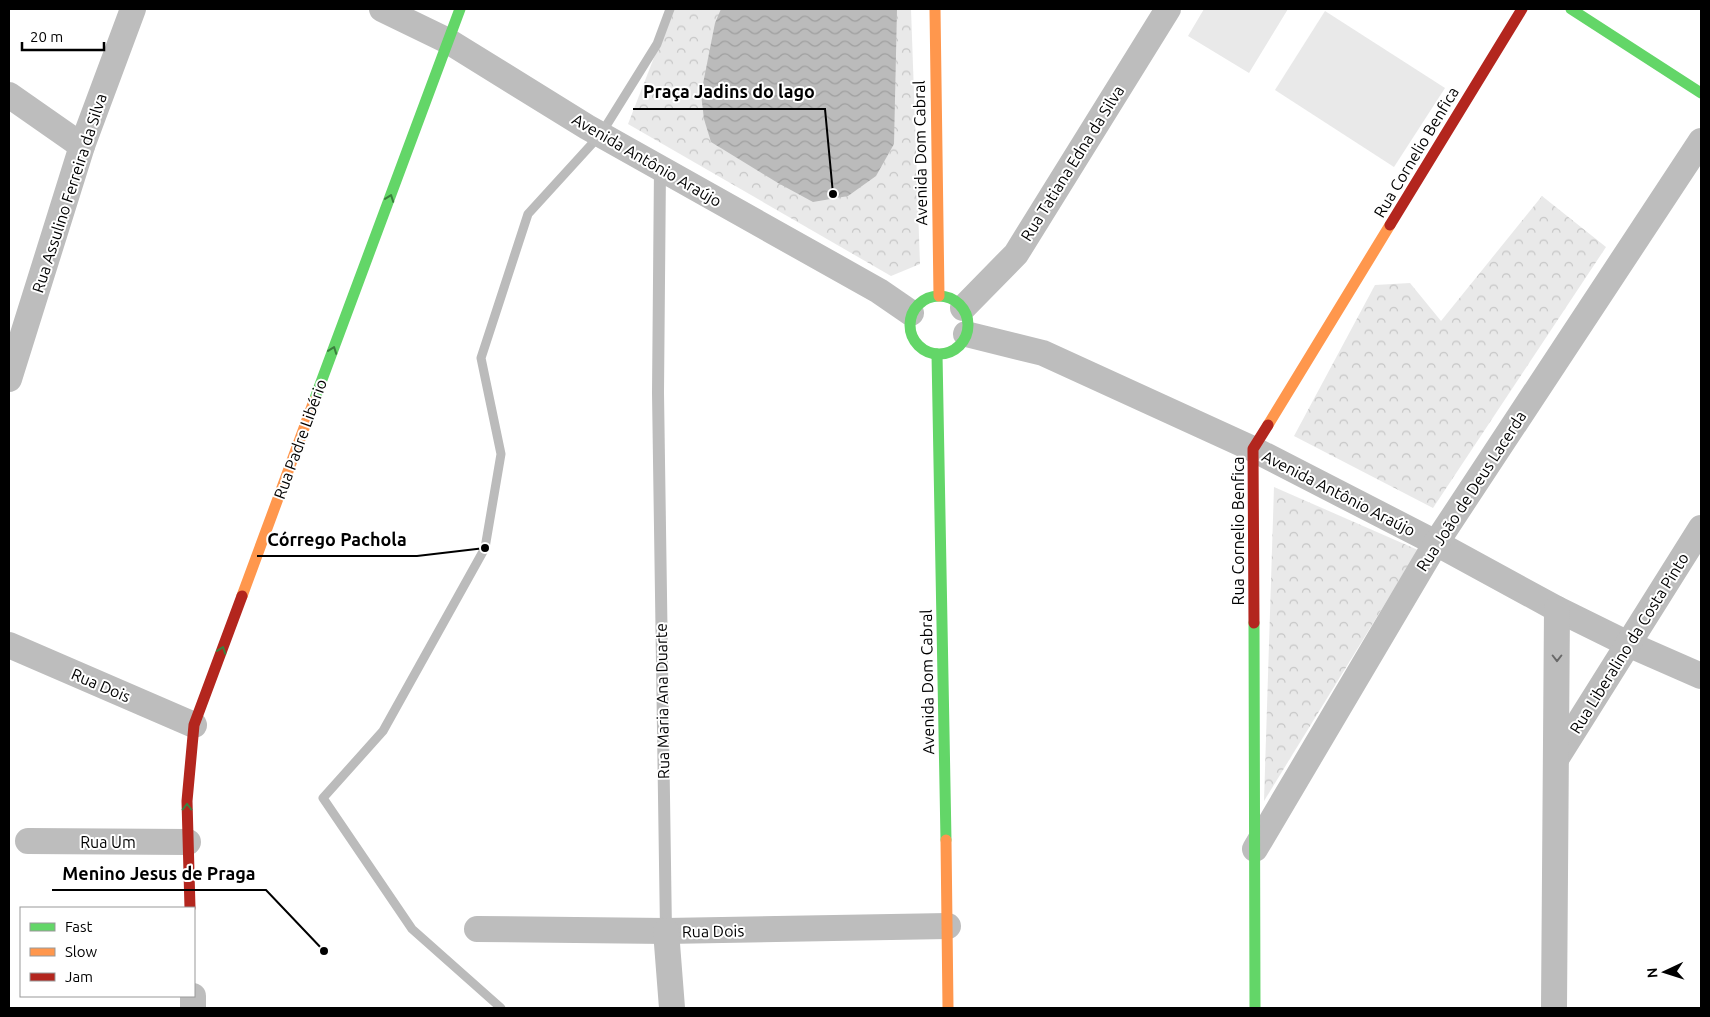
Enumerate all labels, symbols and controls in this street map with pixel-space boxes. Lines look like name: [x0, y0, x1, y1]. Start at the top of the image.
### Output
scale bar: [22, 20, 105, 52]
text: 20 m: [30, 28, 63, 45]
callout: Praça Jadins do lago: [633, 76, 825, 109]
street label: Avenida Dom Cabral: [910, 80, 930, 226]
text: Praça Jadins do lago: [643, 81, 815, 102]
street label: Rua Tatiana Edna da Silva: [1017, 82, 1127, 244]
street label: Rua Cornelio Benfica: [1370, 83, 1462, 221]
street label: Rua Assulino Ferreira da Silva: [28, 91, 110, 295]
street label: Avenida Antônio Araújo: [569, 110, 725, 210]
one-way arrow: [384, 194, 394, 203]
one-way arrow: [327, 346, 338, 355]
street label: Rua Padre Libério: [270, 377, 330, 501]
street label: Rua João de Deus Lacerda: [1412, 407, 1530, 575]
street label: Avenida Antônio Araújo: [1259, 447, 1419, 539]
street label: Rua Cornelio Benfica: [1229, 456, 1247, 606]
callout: Córrego Pachola: [257, 523, 417, 556]
text: Córrego Pachola: [267, 529, 407, 549]
street label: Rua Liberalino da Costa Pinto: [1566, 549, 1692, 737]
street label: Avenida Dom Cabral: [917, 609, 937, 755]
street label: Rua Maria Ana Duarte: [652, 623, 672, 779]
one-way arrow: [216, 646, 226, 655]
one-way arrow: [1552, 654, 1562, 662]
street label: Rua Dois: [69, 665, 133, 706]
one-way arrow: [182, 803, 192, 810]
street label: Rua Um: [80, 833, 136, 851]
callout: Menino Jesus de Praga: [52, 857, 266, 890]
text: Menino Jesus de Praga: [62, 863, 256, 883]
legend: [20, 907, 195, 997]
text: Fast: [65, 918, 93, 935]
street label: Rua Dois: [682, 921, 744, 941]
text: Slow: [65, 943, 98, 960]
north arrow: [1640, 947, 1690, 997]
text: N: [1644, 967, 1660, 979]
text: Jam: [65, 968, 93, 985]

